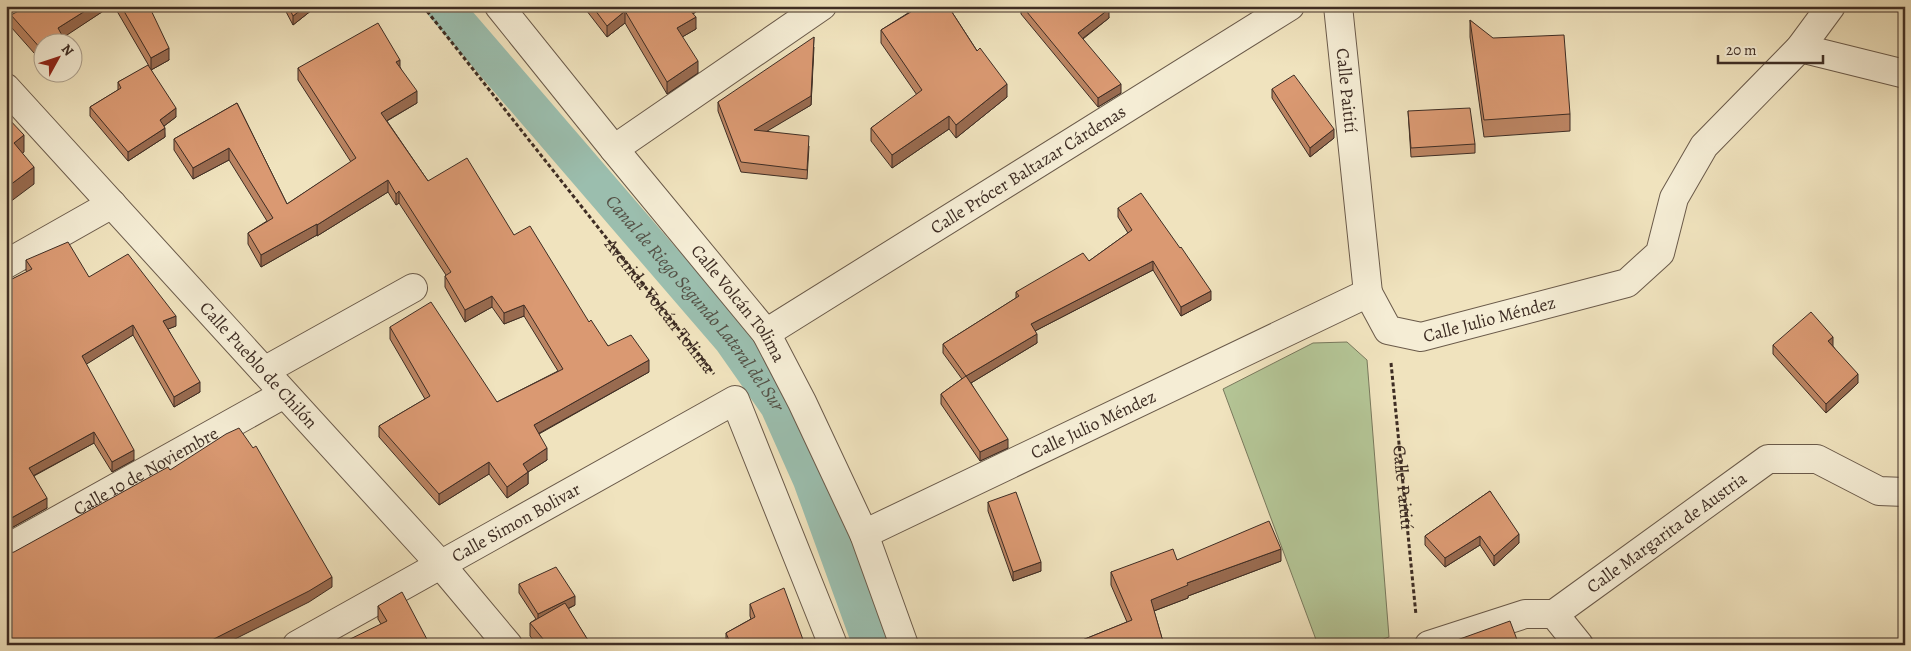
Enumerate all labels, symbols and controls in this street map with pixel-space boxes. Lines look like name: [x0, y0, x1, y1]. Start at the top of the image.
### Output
north arrow: [32, 32, 82, 82]
scale bar: [1718, 32, 1824, 64]
text: N: [57, 40, 78, 60]
text: 20 m: [1726, 40, 1757, 60]
street label: Calle Paitití: [1330, 47, 1363, 134]
street label: Calle Prócer Baltazar Cárdenas: [926, 99, 1130, 239]
water label: Canal de Riego Segundo Lateral del Sur: [599, 189, 792, 416]
street label: Avenida Volcán Tolima: [599, 233, 721, 378]
street label: Calle Volcán Tolima: [686, 239, 791, 367]
street label: Calle Julio Méndez: [1420, 290, 1558, 348]
street label: Calle Pueblo de Chilón: [194, 296, 323, 434]
street label: Calle Julio Méndez: [1027, 384, 1160, 465]
street label: Calle 10 de Noviembre: [69, 421, 222, 521]
street label: Calle Paitití: [1387, 444, 1419, 531]
street label: Calle Margarita de Austria: [1582, 466, 1752, 599]
street label: Calle Simon Bolivar: [447, 477, 585, 568]

